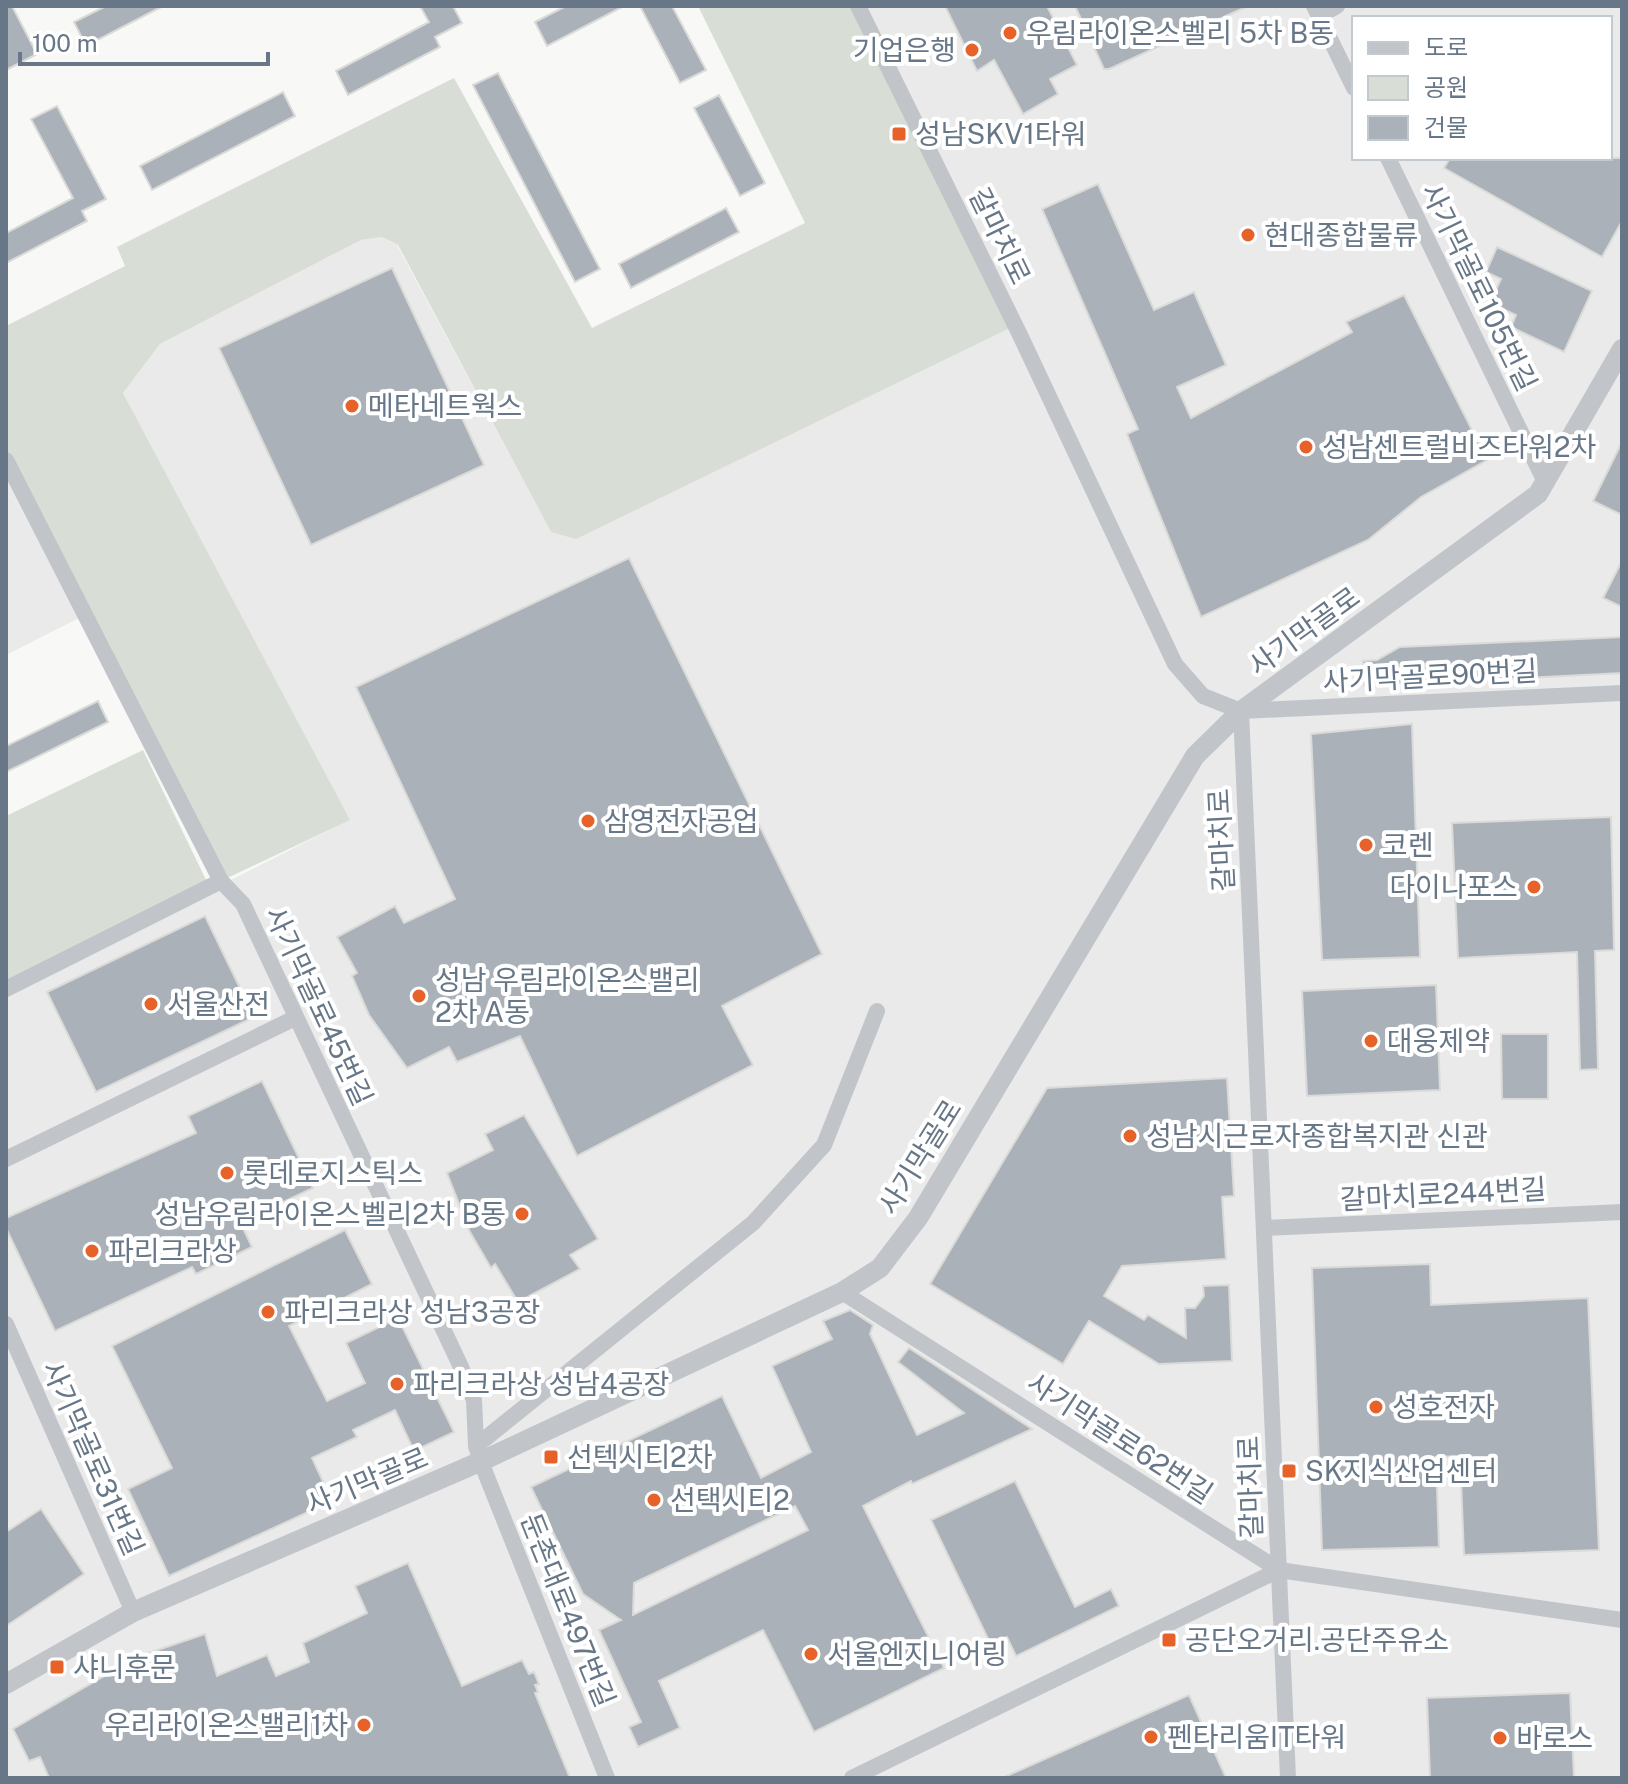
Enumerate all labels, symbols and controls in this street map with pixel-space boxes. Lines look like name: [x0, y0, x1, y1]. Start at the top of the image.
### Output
scale bar: [20, 16, 268, 66]
place label: 우림라이온스벨리 5차 B동: [1026, 16, 1334, 49]
legend: [1352, 16, 1612, 160]
marker: 우림라이온스벨리 5차 B동: [1001, 24, 1019, 42]
text: 100 m: [32, 29, 98, 57]
place label: 기업은행: [853, 33, 956, 66]
text: 도로: [1424, 33, 1468, 61]
marker: 기업은행: [963, 41, 981, 59]
text: 공원: [1424, 73, 1468, 101]
text: 건물: [1424, 113, 1468, 141]
place label: 성남SKV1타워: [915, 117, 1086, 150]
marker: 성남SKV1타워: [890, 125, 908, 143]
street label: 사기막골로105번길: [1415, 178, 1544, 396]
street label: 갈마치로: [963, 182, 1038, 289]
place label: 현대종합물류: [1264, 218, 1419, 251]
marker: 현대종합물류: [1239, 226, 1257, 244]
place label: 메타네트웍스: [368, 389, 523, 422]
marker: 메타네트웍스: [343, 397, 361, 415]
place label: 성남센트럴비즈타워2차: [1322, 430, 1597, 463]
marker: 성남센트럴비즈타워2차: [1297, 438, 1315, 456]
street label: 사기막골로: [1242, 579, 1366, 682]
street label: 사기막골로90번길: [1322, 653, 1538, 698]
street label: 갈마치로: [1201, 788, 1240, 892]
place label: 삼영전자공업: [604, 804, 759, 837]
marker: 삼영전자공업: [579, 812, 597, 830]
place label: 코렌: [1382, 828, 1434, 861]
marker: 코렌: [1357, 836, 1375, 854]
place label: 다이나포스: [1389, 870, 1518, 903]
marker: 다이나포스: [1525, 878, 1543, 896]
street label: 사기막골로45번길: [259, 901, 380, 1110]
place label: 성남 우림라이온스밸리 2차 A동: [435, 963, 699, 1028]
place label: 서울산전: [167, 987, 270, 1020]
marker: 성남 우림라이온스밸리 2차 A동: [410, 987, 428, 1005]
marker: 서울산전: [142, 995, 160, 1013]
place label: 대웅제약: [1387, 1024, 1490, 1057]
marker: 대웅제약: [1362, 1032, 1380, 1050]
street label: 사기막골로: [871, 1093, 968, 1220]
place label: 성남시근로자종합복지관 신관: [1146, 1119, 1488, 1152]
marker: 성남시근로자종합복지관 신관: [1121, 1127, 1139, 1145]
place label: 롯데로지스틱스: [243, 1156, 423, 1189]
marker: 롯데로지스틱스: [218, 1164, 236, 1182]
street label: 갈마치로244번길: [1339, 1172, 1547, 1215]
place label: 성남우림라이온스벨리2차 B동: [155, 1197, 506, 1230]
marker: 성남우림라이온스벨리2차 B동: [513, 1205, 531, 1223]
place label: 파리크라상: [108, 1234, 237, 1267]
marker: 파리크라상: [83, 1242, 101, 1260]
place label: 파리크라상 성남3공장: [284, 1295, 540, 1328]
marker: 파리크라상 성남3공장: [259, 1303, 277, 1321]
street label: 사기막골로31번길: [36, 1355, 151, 1560]
street label: 사기막골로62번길: [1021, 1365, 1219, 1510]
place label: 파리크라상 성남4공장: [413, 1367, 669, 1400]
marker: 파리크라상 성남4공장: [388, 1375, 406, 1393]
place label: 성호전자: [1392, 1390, 1495, 1423]
marker: 성호전자: [1367, 1398, 1385, 1416]
street label: 갈마치로: [1231, 1435, 1268, 1539]
street label: 사기막골로: [301, 1440, 433, 1521]
place label: 선텍시티2차: [567, 1440, 713, 1473]
marker: 선텍시티2차: [542, 1448, 560, 1466]
place label: SK지식산업센터: [1305, 1454, 1497, 1487]
marker: SK지식산업센터: [1280, 1462, 1298, 1480]
place label: 선택시티2: [670, 1483, 790, 1516]
marker: 선택시티2: [645, 1491, 663, 1509]
street label: 둔촌대로497번길: [515, 1508, 622, 1711]
place label: 공단오거리.공단주유소: [1185, 1623, 1449, 1656]
marker: 공단오거리.공단주유소: [1160, 1631, 1178, 1649]
place label: 서울엔지니어링: [827, 1637, 1007, 1670]
marker: 서울엔지니어링: [802, 1645, 820, 1663]
place label: 샤니후문: [73, 1650, 176, 1683]
marker: 샤니후문: [48, 1658, 66, 1676]
place label: 우리라이온스밸리1차: [105, 1708, 348, 1741]
marker: 우리라이온스밸리1차: [355, 1716, 373, 1734]
place label: 펜타리움IT타워: [1167, 1720, 1346, 1753]
place label: 바로스: [1516, 1721, 1593, 1754]
marker: 펜타리움IT타워: [1142, 1728, 1160, 1746]
marker: 바로스: [1491, 1729, 1509, 1747]

